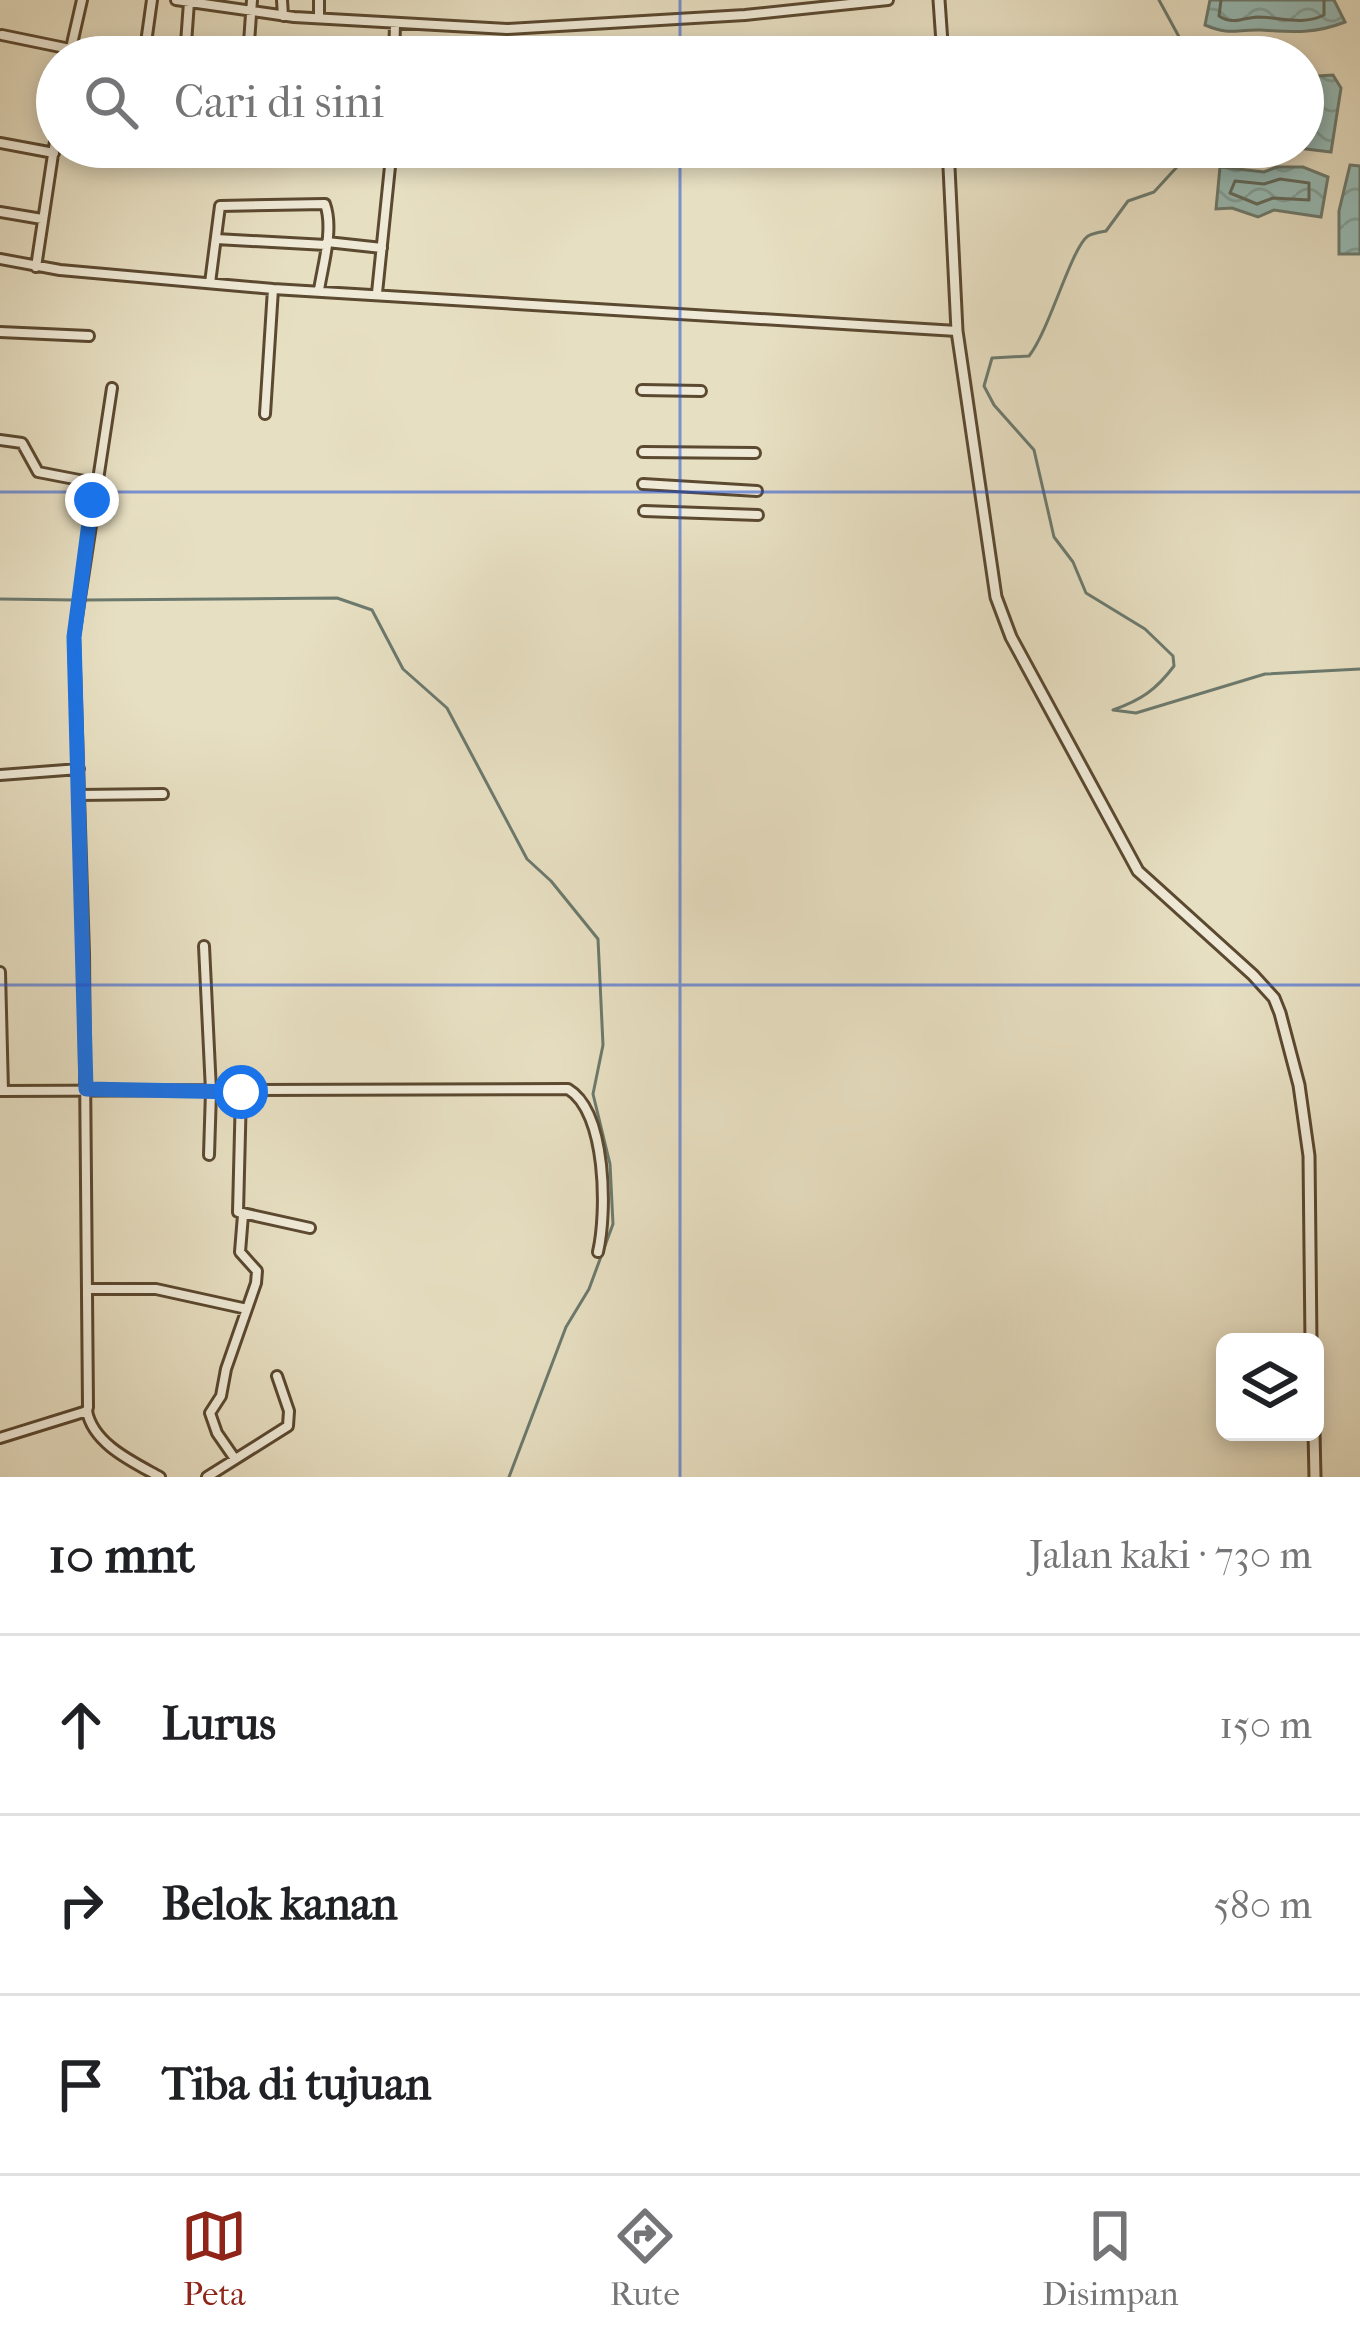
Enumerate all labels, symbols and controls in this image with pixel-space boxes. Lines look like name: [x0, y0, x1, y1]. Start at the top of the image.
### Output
search box: [36, 36, 1324, 168]
icon: search: [78, 69, 144, 135]
text: Cari di sini: [174, 76, 384, 129]
route end: [65, 473, 119, 527]
route start: [214, 1065, 268, 1119]
map controls: [1216, 1333, 1324, 1441]
button: layers: [1216, 1333, 1324, 1441]
text: 10 mnt: [48, 1525, 195, 1585]
text: Jalan kaki · 730 m: [1029, 1532, 1312, 1578]
icon: ahead: [48, 1692, 114, 1758]
text: Lurus: [162, 1698, 276, 1751]
text: 150 m: [1219, 1702, 1312, 1748]
icon: right: [48, 1872, 114, 1938]
text: Belok kanan: [162, 1878, 398, 1931]
text: 580 m: [1213, 1882, 1312, 1928]
icon: arrive: [48, 2052, 114, 2118]
text: Tiba di tujuan: [162, 2058, 431, 2111]
tab: Peta: [181, 2203, 247, 2314]
tab: Rute: [610, 2203, 680, 2314]
tab: Disimpan: [1042, 2203, 1179, 2314]

